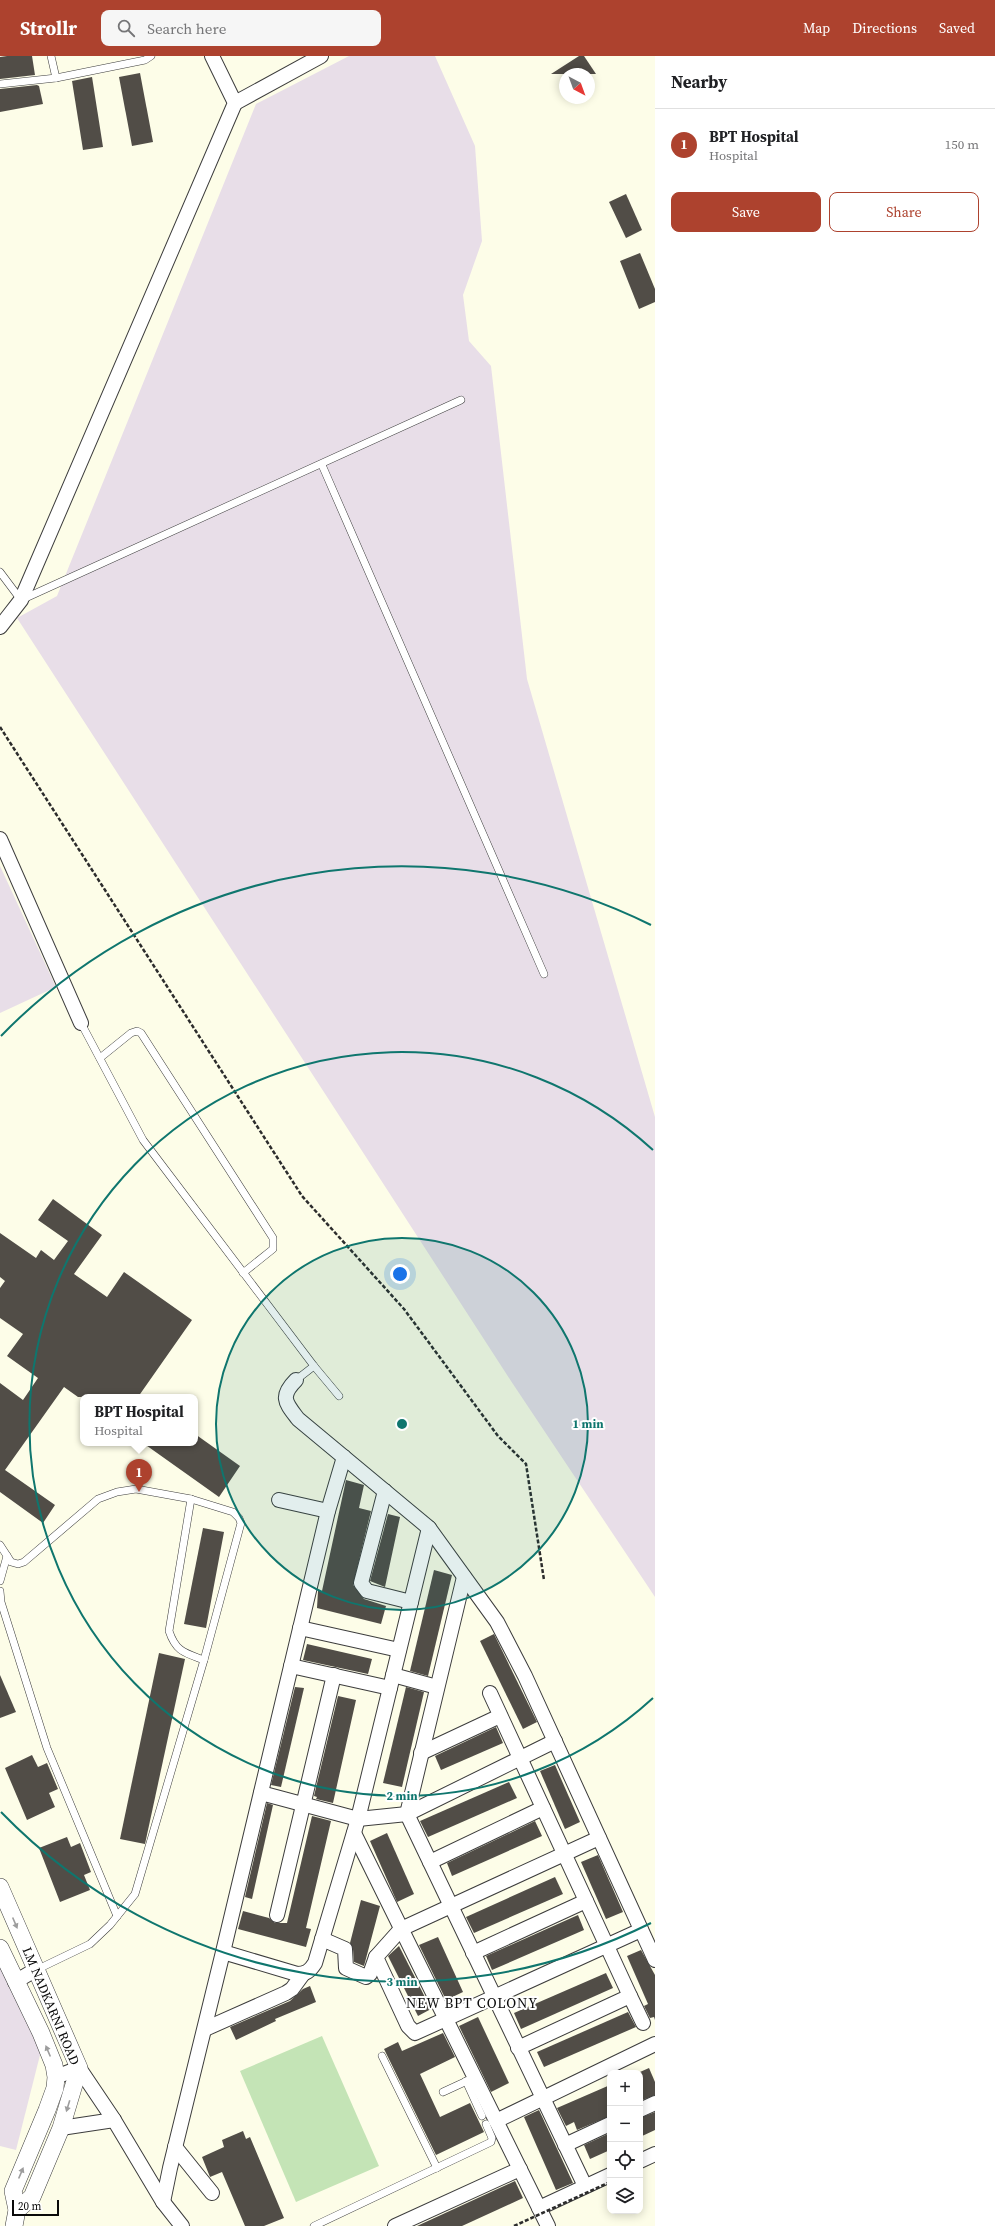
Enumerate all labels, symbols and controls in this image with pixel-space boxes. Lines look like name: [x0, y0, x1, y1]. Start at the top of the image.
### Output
search box: [101, 10, 381, 46]
text: Strollr: [20, 15, 77, 41]
icon: search: [115, 17, 137, 39]
text: Search here: [147, 18, 226, 39]
text: Map: [803, 18, 830, 38]
text: Directions: [852, 18, 917, 38]
text: Saved: [939, 18, 975, 38]
north arrow: [559, 68, 595, 104]
text: Nearby: [671, 70, 727, 94]
text: BPT Hospital: [709, 126, 799, 147]
text: 1: [680, 136, 688, 153]
text: 150 m: [945, 136, 979, 153]
text: Hospital: [709, 147, 758, 164]
button: Save: [671, 192, 821, 232]
button: Share: [829, 192, 979, 232]
your location: [390, 1264, 410, 1284]
popup: [80, 1394, 198, 1446]
text: BPT Hospital: [94, 1401, 184, 1422]
text: 1 min: [572, 1416, 604, 1432]
centre of rings: [395, 1417, 409, 1431]
text: Hospital: [94, 1422, 143, 1439]
pin: 1: [126, 1459, 152, 1492]
text: 2 min: [386, 1788, 418, 1804]
one-way arrow: [12, 1917, 18, 1928]
street label: LM NADKARNI ROAD: [18, 1945, 84, 2067]
text: 3 min: [386, 1974, 418, 1990]
district label: NEW BPT COLONY: [406, 1993, 538, 2013]
one-way arrow: [45, 2045, 51, 2056]
map controls: [607, 2070, 643, 2214]
button: +: [607, 2070, 643, 2106]
one-way arrow: [65, 2100, 71, 2112]
button: −: [607, 2106, 643, 2142]
button: locate: [607, 2142, 643, 2178]
one-way arrow: [18, 2167, 24, 2178]
button: layers: [607, 2178, 643, 2214]
scale bar: [12, 2198, 59, 2217]
text: 20 m: [18, 2199, 41, 2214]

